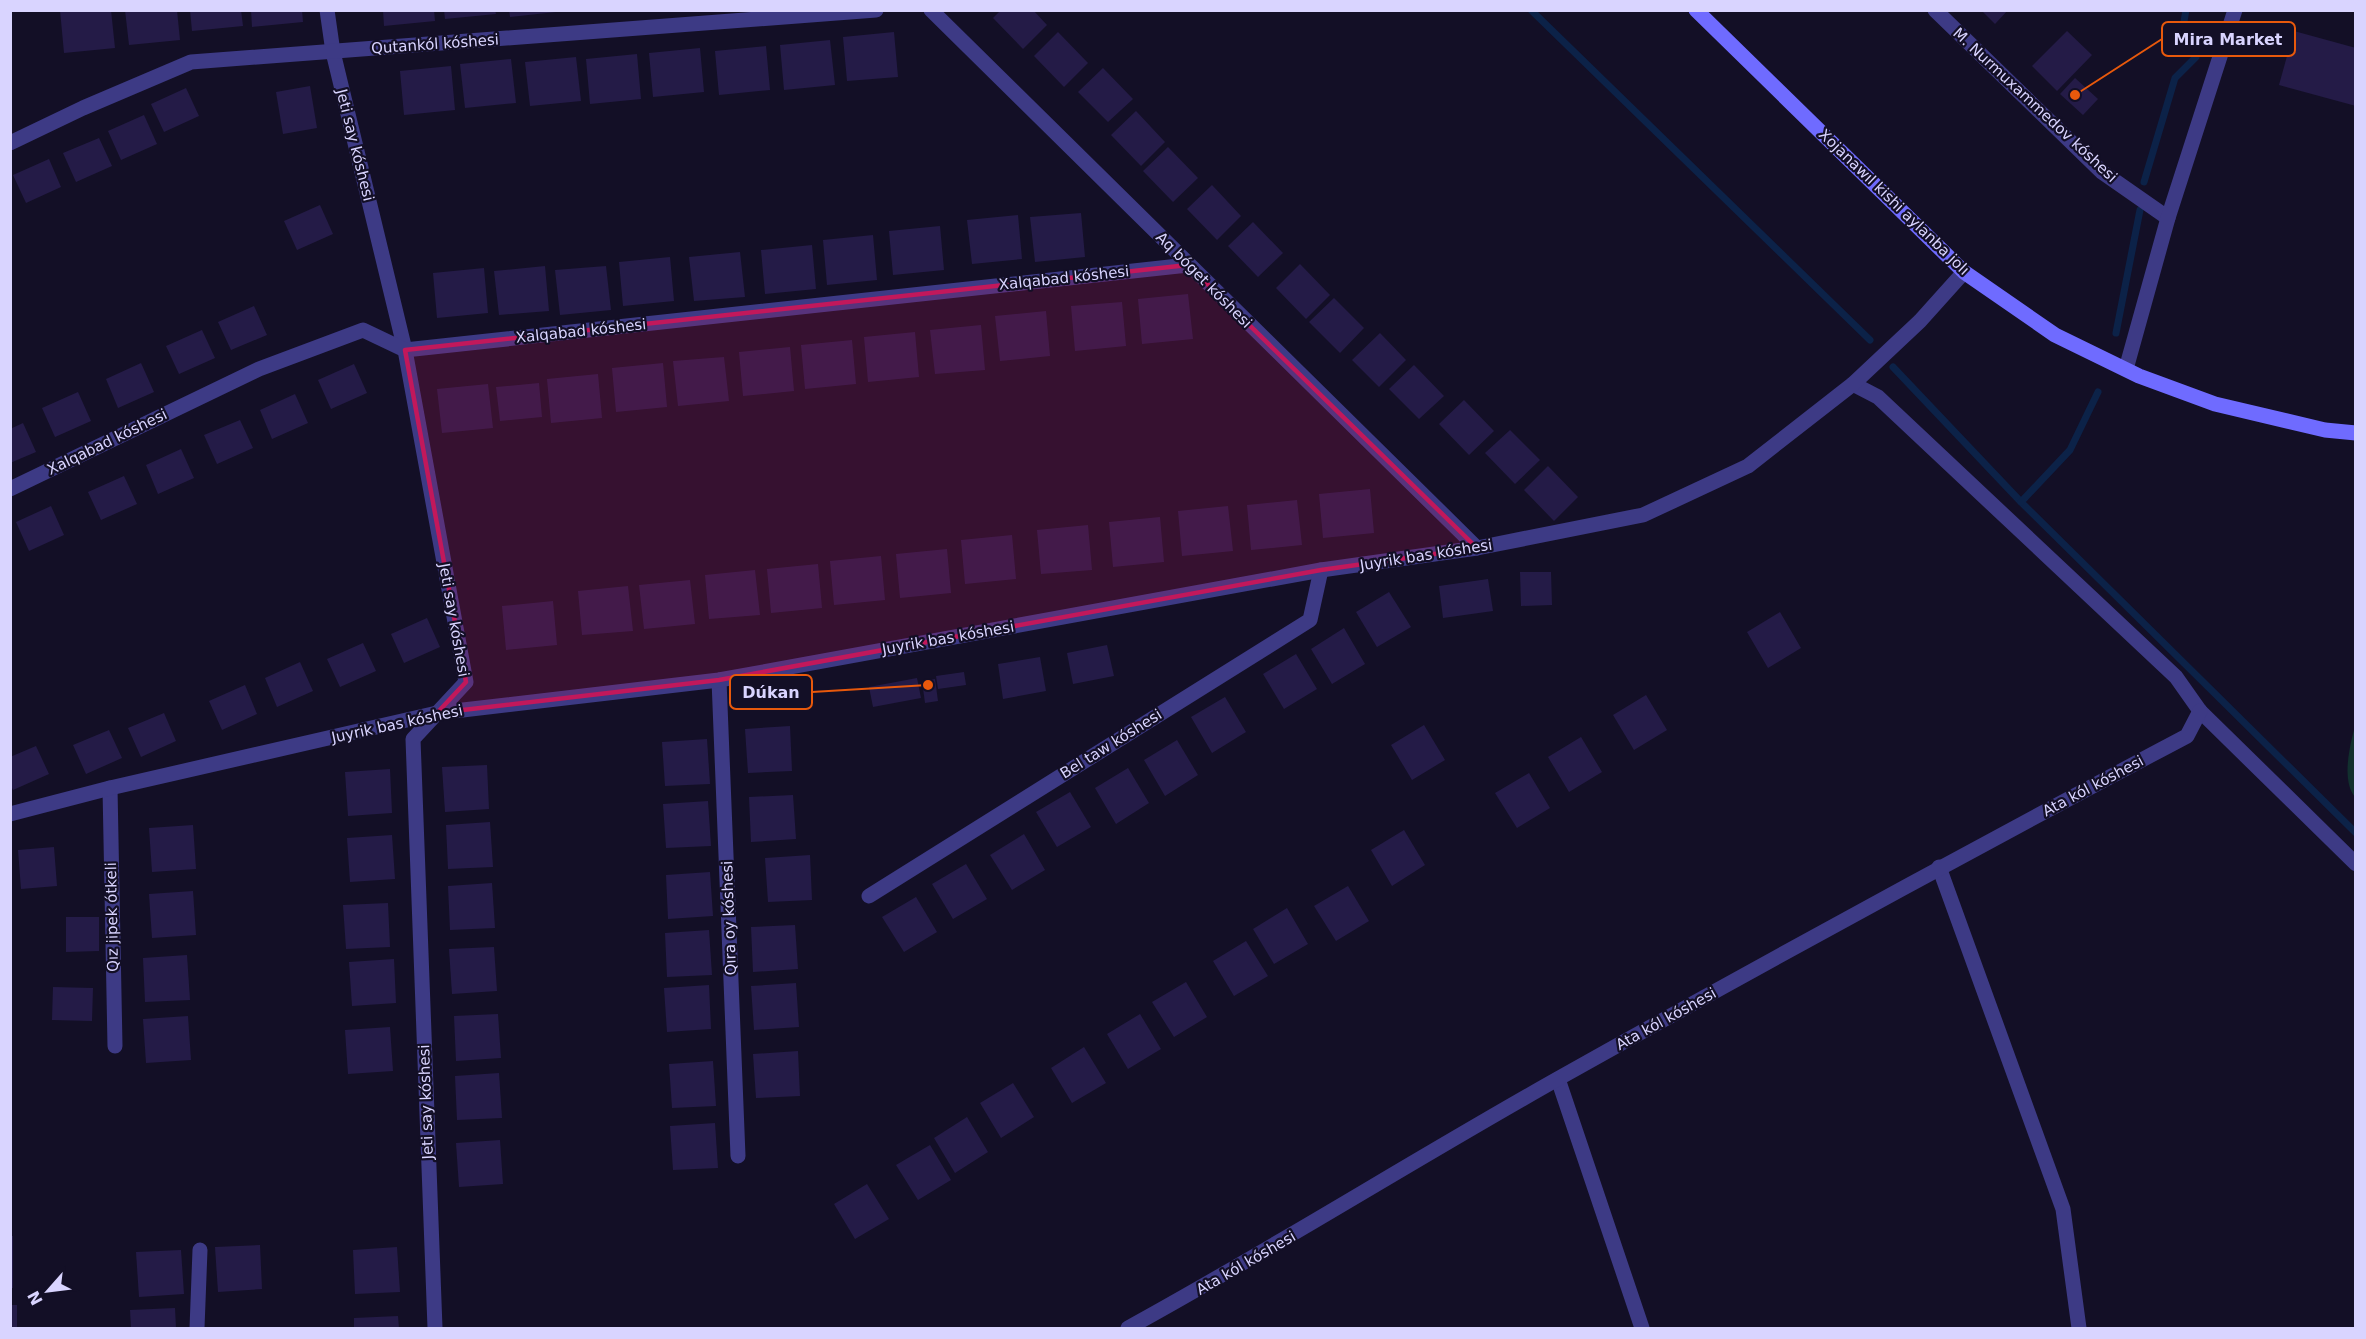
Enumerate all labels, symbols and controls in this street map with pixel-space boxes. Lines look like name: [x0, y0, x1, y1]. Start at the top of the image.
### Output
callout: Mira Market: [2162, 22, 2295, 56]
street label: M. Nurmuxammedov kóshesi: [1949, 24, 2121, 186]
text: Mira Market: [2174, 30, 2283, 49]
street label: Qutankól kóshesi: [371, 31, 499, 57]
street label: Jeti say kóshesi: [332, 86, 378, 203]
street label: Xojanawıl kishi aylanba jolı: [1815, 125, 1973, 279]
street label: Aq bóget kóshesi: [1152, 228, 1256, 332]
street label: Xalqabad kóshesi: [998, 262, 1130, 294]
street label: Xalqabad kóshesi: [515, 315, 647, 347]
street label: Xalqabad kóshesi: [44, 405, 170, 479]
street label: Juyrik bas kóshesi: [1358, 536, 1493, 575]
street label: Jeti say kóshesi: [435, 561, 473, 678]
street label: Juyrik bas kóshesi: [880, 618, 1015, 659]
callout: Dúkan: [730, 675, 812, 709]
text: Dúkan: [742, 683, 800, 702]
street label: Juyrik bas kóshesi: [329, 701, 464, 747]
street label: Bel taw kóshesi: [1057, 706, 1165, 782]
street label: Ata kól kóshesi: [2039, 752, 2147, 820]
street label: Qıra oy kóshesi: [718, 860, 740, 976]
street label: Qız jipek ótkeli: [102, 862, 122, 972]
street label: Ata kól kóshesi: [1613, 984, 1719, 1054]
street label: Jeti say kóshesi: [415, 1044, 437, 1161]
street label: Ata kól kóshesi: [1193, 1227, 1299, 1299]
north arrow: [18, 1261, 78, 1321]
text: N: [24, 1287, 47, 1308]

